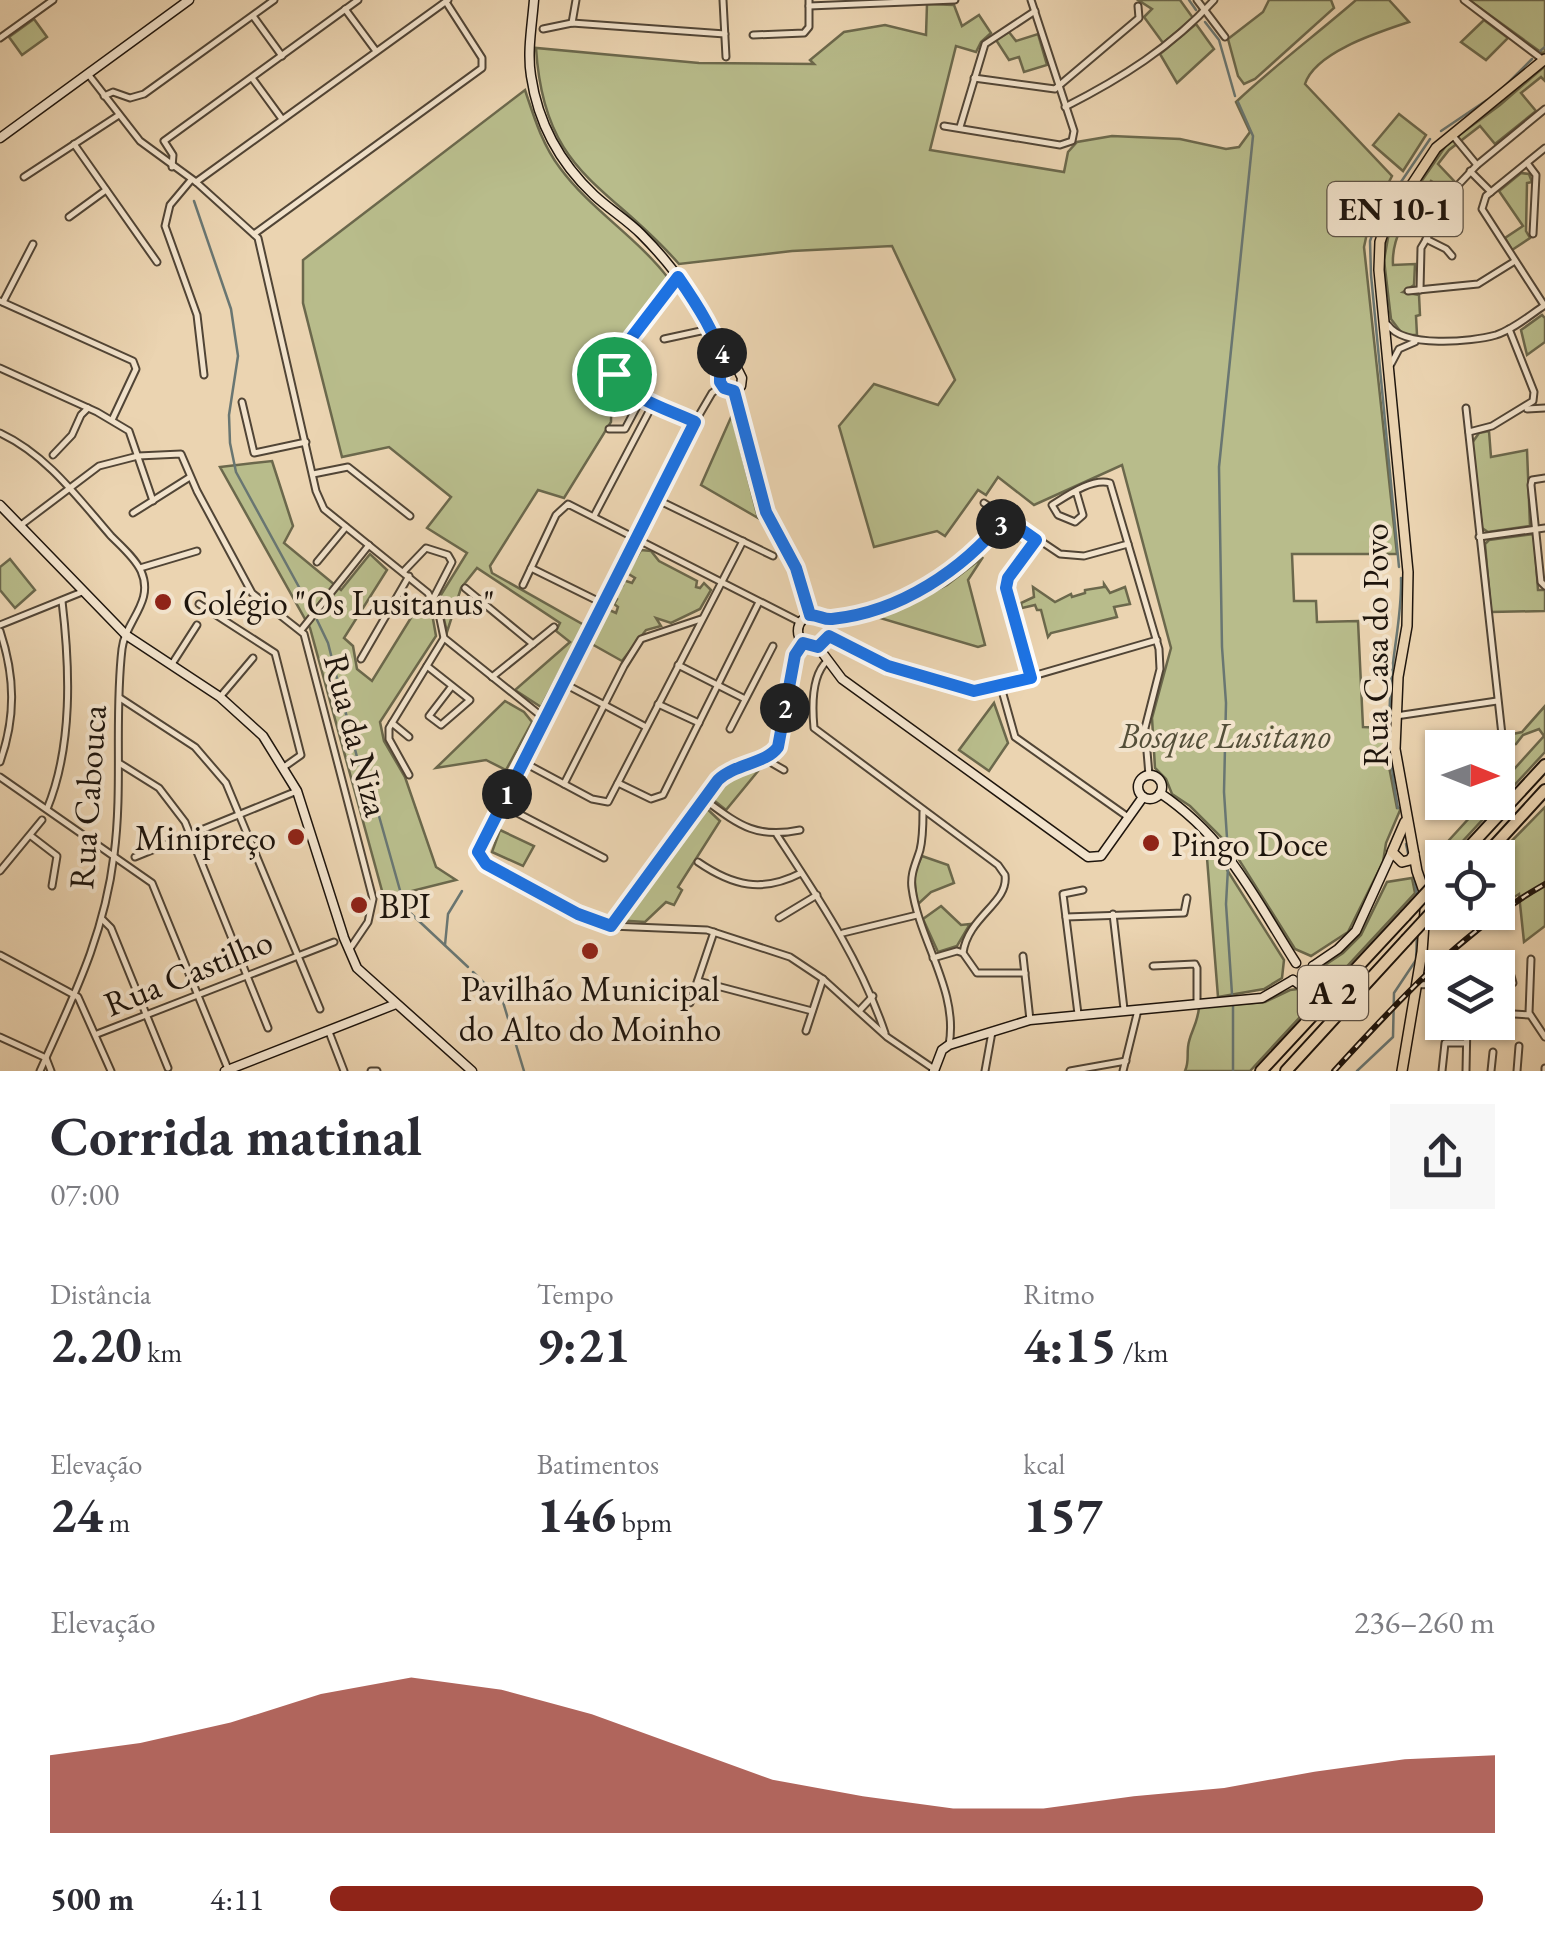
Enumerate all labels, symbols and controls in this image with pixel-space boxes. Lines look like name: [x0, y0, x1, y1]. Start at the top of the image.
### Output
road number: EN 10-1: [1328, 182, 1462, 236]
pin: 4: [697, 328, 747, 378]
pin: [572, 332, 657, 417]
text: 4: [715, 335, 729, 371]
icon: arrive: [587, 347, 642, 402]
pin: 3: [976, 499, 1026, 549]
text: 3: [994, 506, 1008, 542]
street label: Rua Casa do Povo: [1353, 523, 1398, 767]
place label: Colégio "Os Lusitanus": [183, 580, 495, 625]
marker: Colégio "Os Lusitanus": [152, 591, 174, 613]
street label: Rua da Niza: [314, 649, 400, 821]
pin: 2: [760, 683, 810, 733]
text: 2: [778, 690, 792, 726]
street label: Rua Cabouca: [58, 703, 116, 891]
park label: Bosque Lusitano: [1118, 713, 1331, 758]
north arrow: [1425, 730, 1515, 820]
map controls: [1425, 730, 1515, 1040]
pin: 1: [482, 769, 532, 819]
text: 1: [500, 776, 514, 812]
place label: Minipreço: [135, 815, 276, 860]
place label: Pingo Doce: [1171, 821, 1328, 866]
marker: Minipreço: [285, 826, 307, 848]
marker: Pingo Doce: [1140, 832, 1162, 854]
button: locate: [1425, 840, 1515, 930]
place label: BPI: [379, 883, 431, 928]
marker: BPI: [348, 894, 370, 916]
street label: Rua Castilho: [97, 918, 279, 1026]
marker: Pavilhão Municipal do Alto do Moinho: [579, 940, 601, 962]
button: layers: [1425, 950, 1515, 1040]
place label: Pavilhão Municipal do Alto do Moinho: [459, 966, 721, 1051]
road number: A 2: [1298, 966, 1368, 1020]
text: Corrida matinal: [50, 1100, 422, 1171]
button: share: [1390, 1104, 1495, 1209]
text: 07:00: [50, 1173, 119, 1215]
text: Distância: [50, 1276, 151, 1312]
text: Tempo: [537, 1276, 614, 1312]
text: Ritmo: [1023, 1276, 1095, 1312]
text: 2.20: [50, 1312, 142, 1377]
text: 9:21: [537, 1312, 630, 1377]
text: 4:15: [1023, 1312, 1117, 1377]
text: km: [142, 1334, 182, 1370]
text: /km: [1117, 1334, 1168, 1370]
text: Elevação: [50, 1446, 142, 1482]
text: Batimentos: [537, 1446, 659, 1482]
text: kcal: [1023, 1446, 1065, 1482]
text: 24: [50, 1482, 103, 1547]
text: 146: [537, 1482, 616, 1547]
text: 157: [1023, 1482, 1103, 1547]
text: m: [103, 1504, 130, 1540]
text: bpm: [616, 1504, 672, 1540]
text: Elevação: [50, 1601, 156, 1643]
text: 236–260 m: [1354, 1601, 1495, 1643]
text: 500 m: [50, 1878, 134, 1920]
text: 4:11: [210, 1878, 264, 1920]

